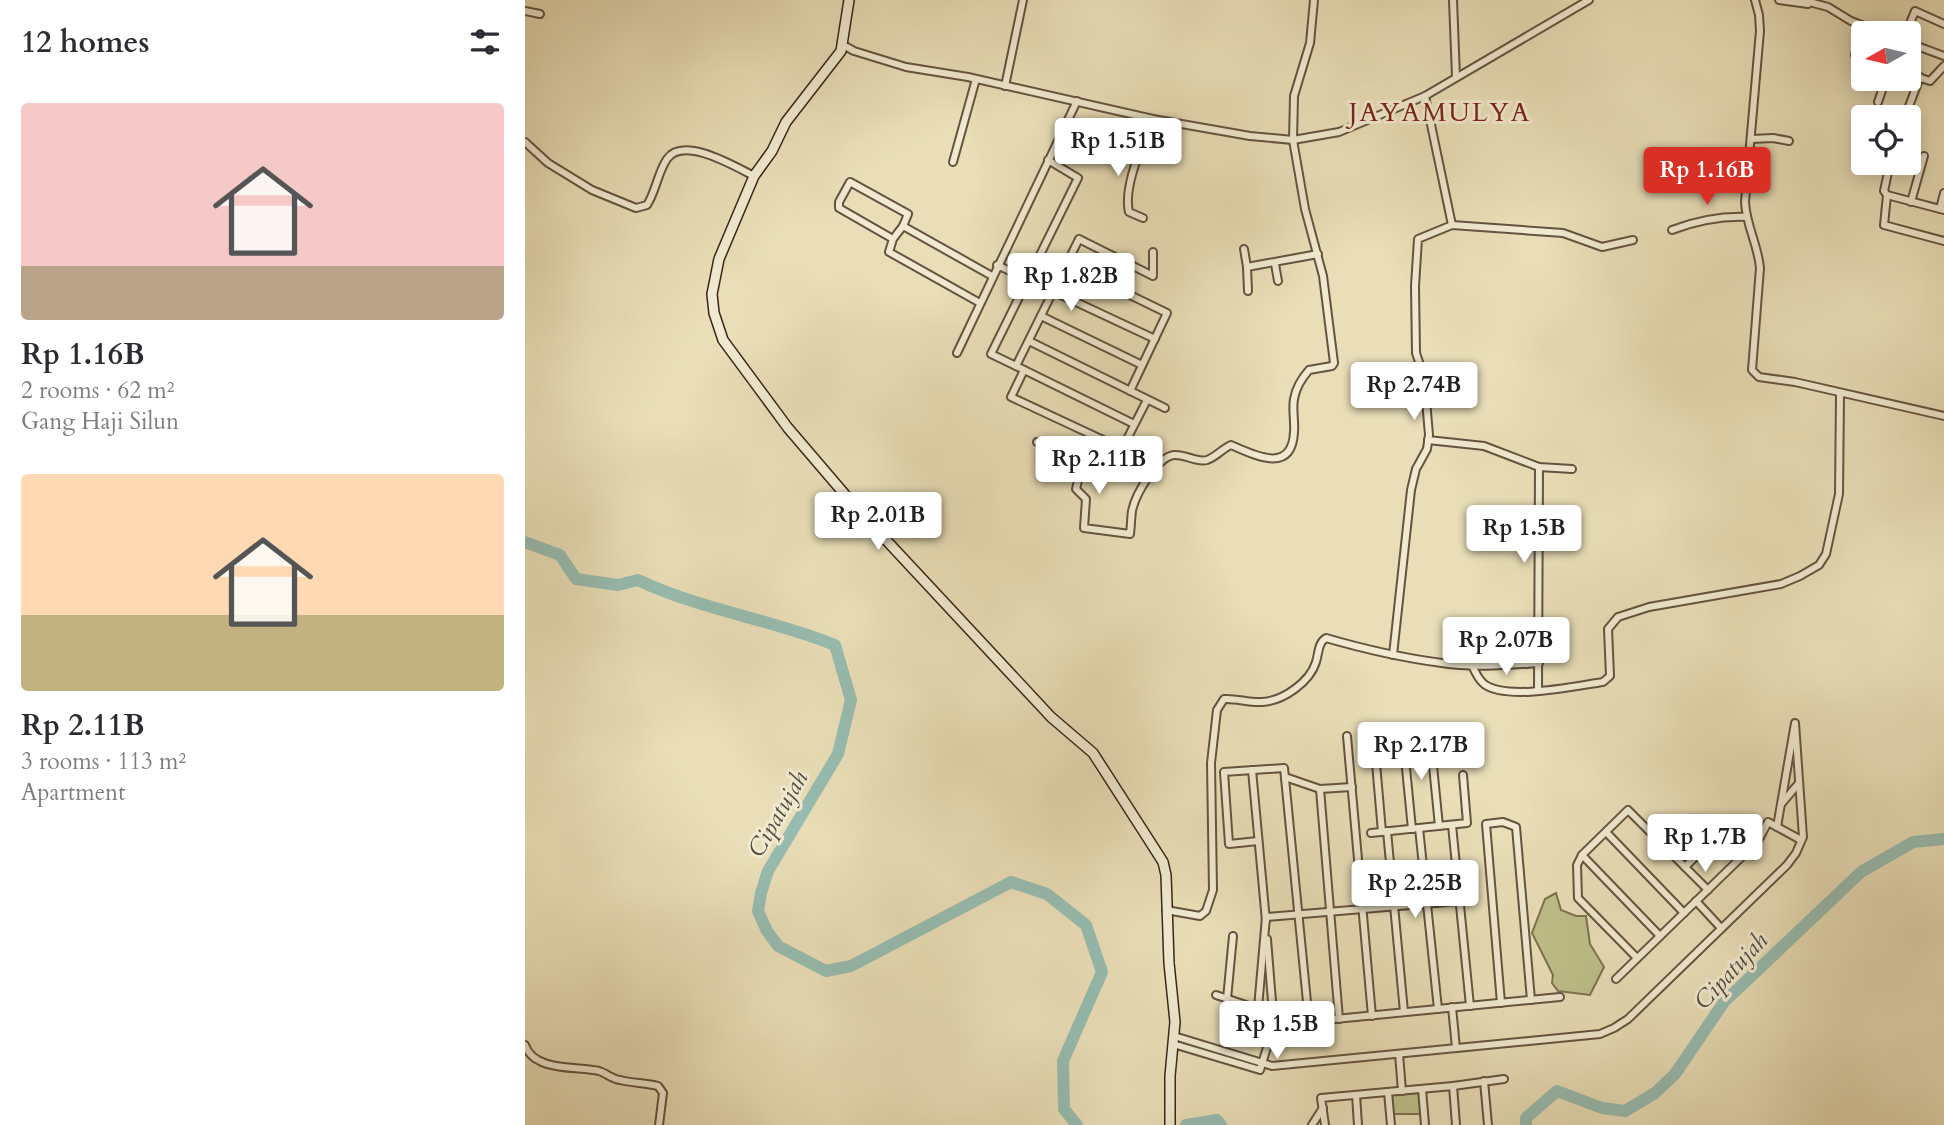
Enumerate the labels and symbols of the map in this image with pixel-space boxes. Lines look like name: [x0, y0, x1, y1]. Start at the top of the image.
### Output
north arrow: [1851, 21, 1921, 91]
district label: JAYAMULYA: [1345, 95, 1531, 130]
pin: Rp 1.51B: [1046, 118, 1190, 178]
pin: Rp 1.16B: [1635, 148, 1779, 207]
pin: Rp 1.82B: [999, 254, 1143, 313]
pin: Rp 2.74B: [1342, 362, 1486, 422]
pin: Rp 2.11B: [1027, 436, 1171, 496]
pin: Rp 2.01B: [806, 492, 950, 552]
pin: Rp 1.5B: [1459, 505, 1589, 565]
pin: Rp 2.07B: [1434, 618, 1578, 677]
pin: Rp 2.17B: [1349, 722, 1493, 782]
water label: Cipatujah: [740, 764, 816, 863]
pin: Rp 1.7B: [1640, 814, 1770, 874]
pin: Rp 2.25B: [1343, 860, 1487, 920]
water label: Cipatujah: [1687, 925, 1776, 1017]
pin: Rp 1.5B: [1212, 1002, 1342, 1061]

